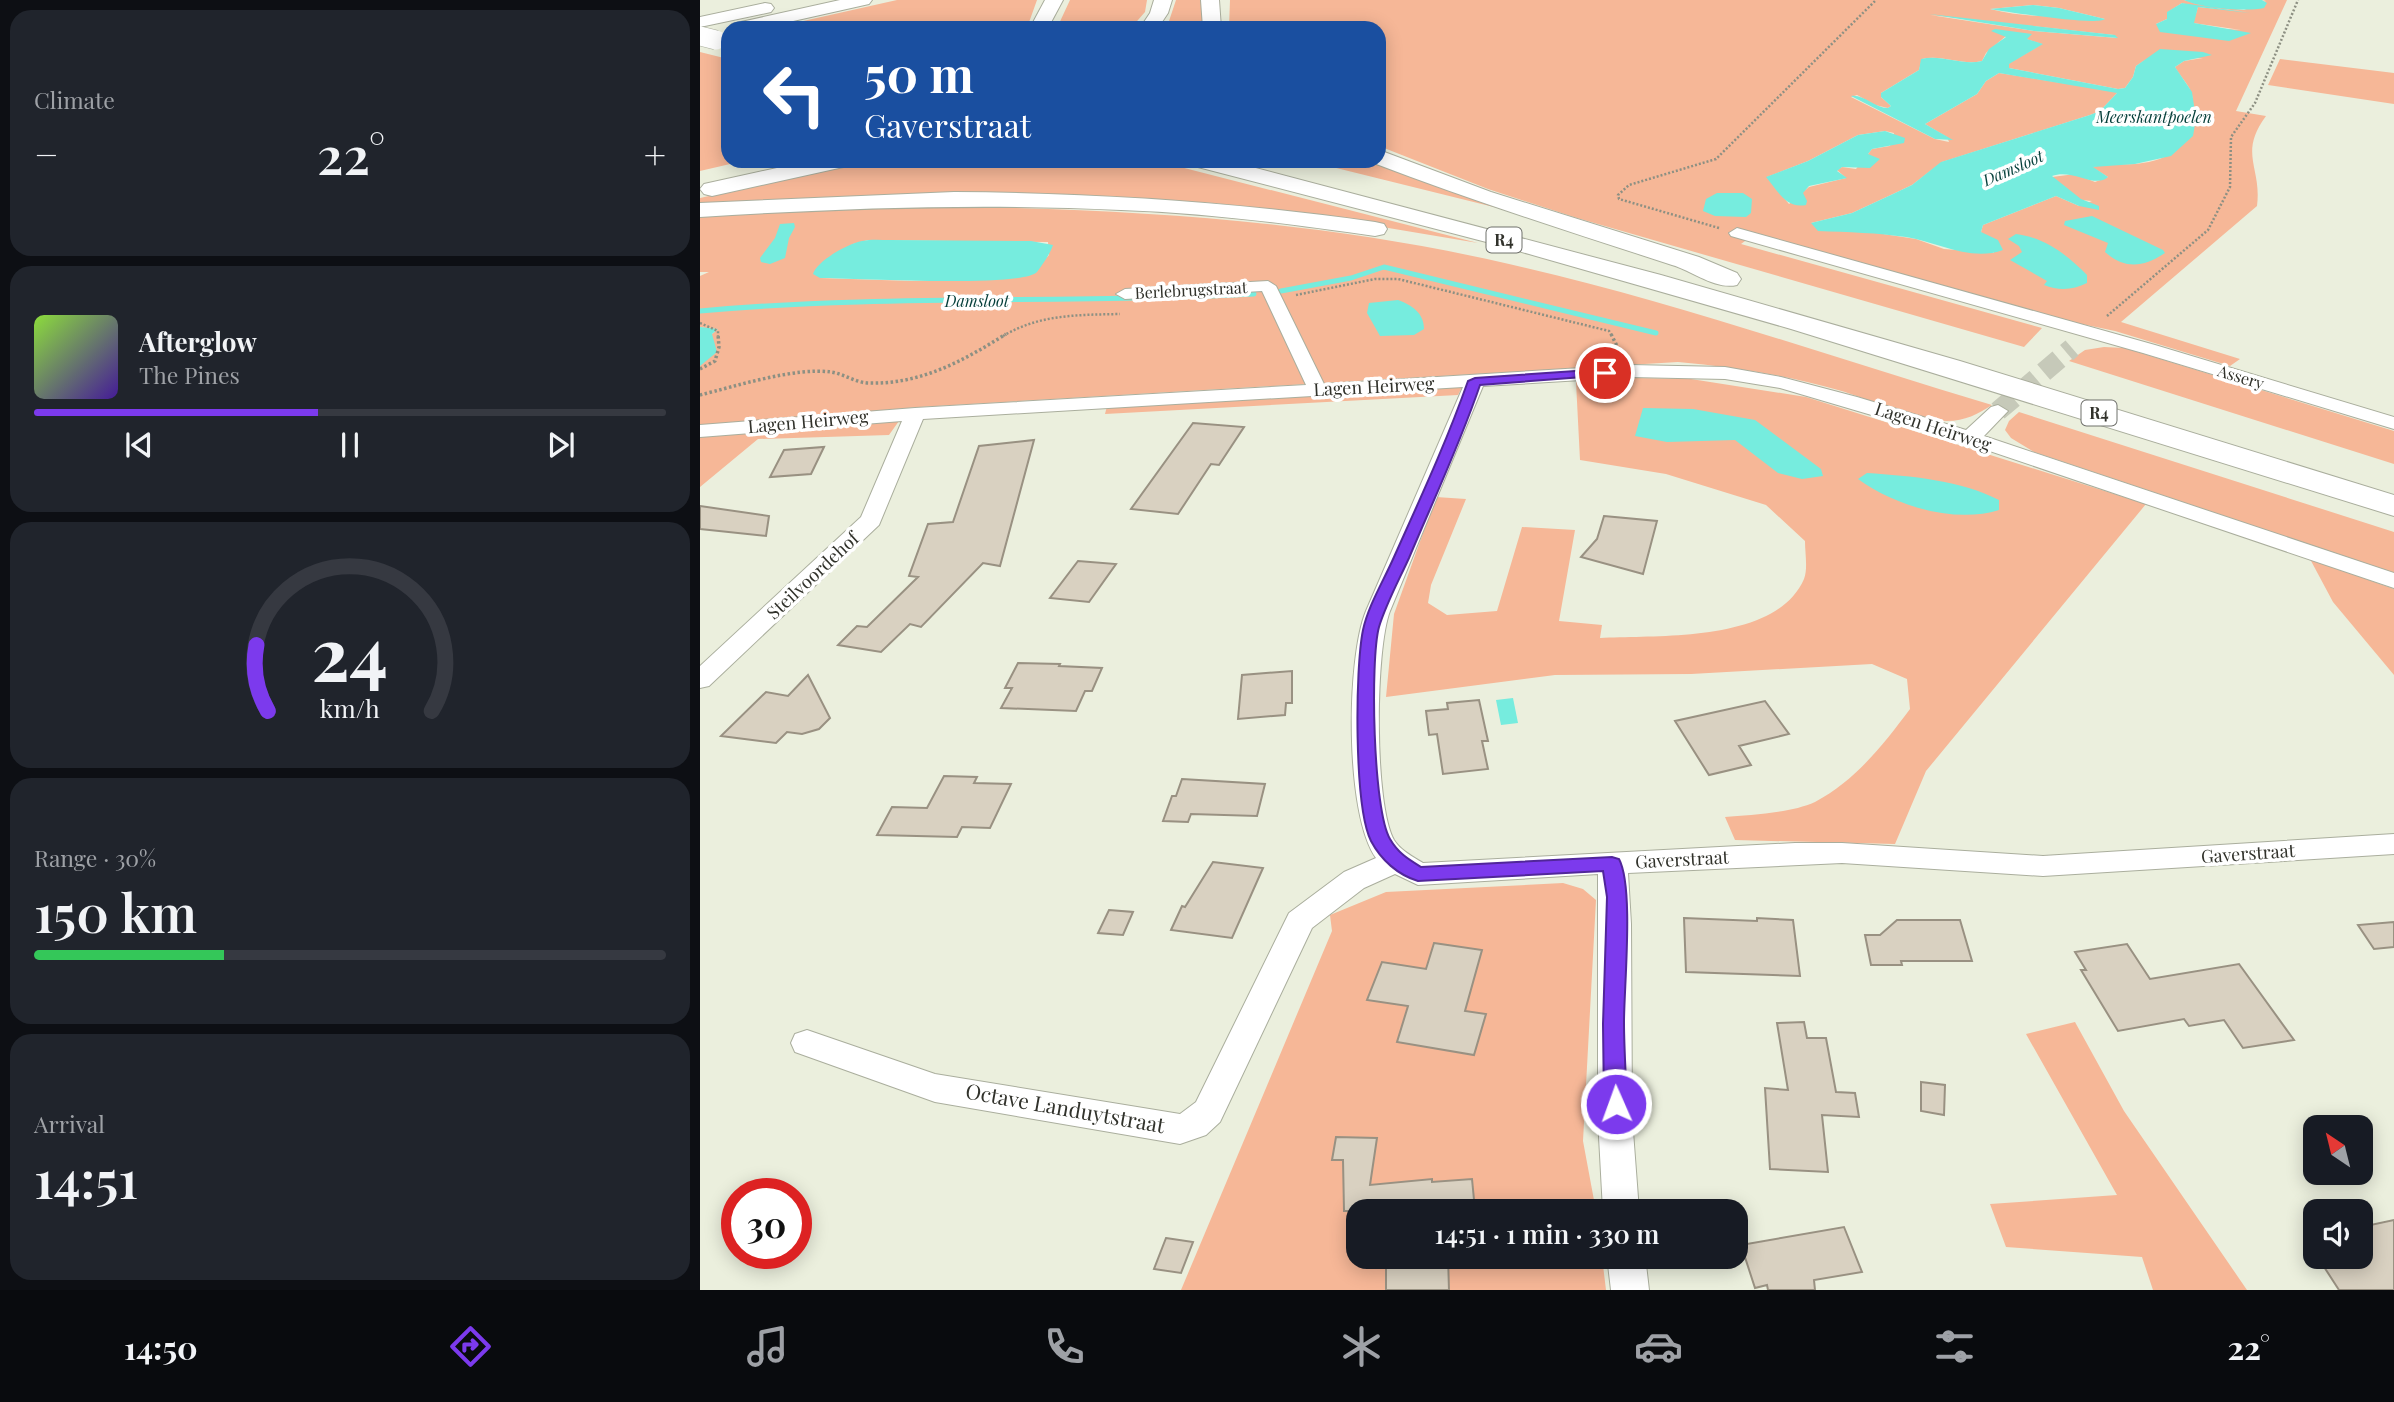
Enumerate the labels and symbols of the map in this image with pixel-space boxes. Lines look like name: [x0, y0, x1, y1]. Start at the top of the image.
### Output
water label: Meerskantpoelen: [2095, 106, 2212, 127]
water label: Damsloot: [1978, 145, 2047, 191]
road number: R4: [1486, 228, 1522, 252]
street label: Berlebrugstraat: [1134, 276, 1248, 303]
water label: Damsloot: [944, 290, 1010, 311]
pin: [1575, 343, 1635, 403]
street label: Assery: [2214, 359, 2267, 394]
street label: Lagen Heirweg: [1313, 371, 1436, 401]
street label: Lagen Heirweg: [1872, 396, 1995, 456]
road number: R4: [2082, 400, 2116, 426]
street label: Lagen Heirweg: [746, 404, 870, 438]
street label: Steilvoordehof: [761, 525, 865, 624]
street label: Gaverstraat: [2200, 838, 2296, 868]
street label: Gaverstraat: [1634, 845, 1730, 873]
position arrow: [1579, 1067, 1653, 1141]
street label: Octave Landuytstraat: [964, 1076, 1168, 1138]
north arrow: [2303, 1115, 2373, 1185]
speed limit sign: 30: [721, 1178, 812, 1269]

